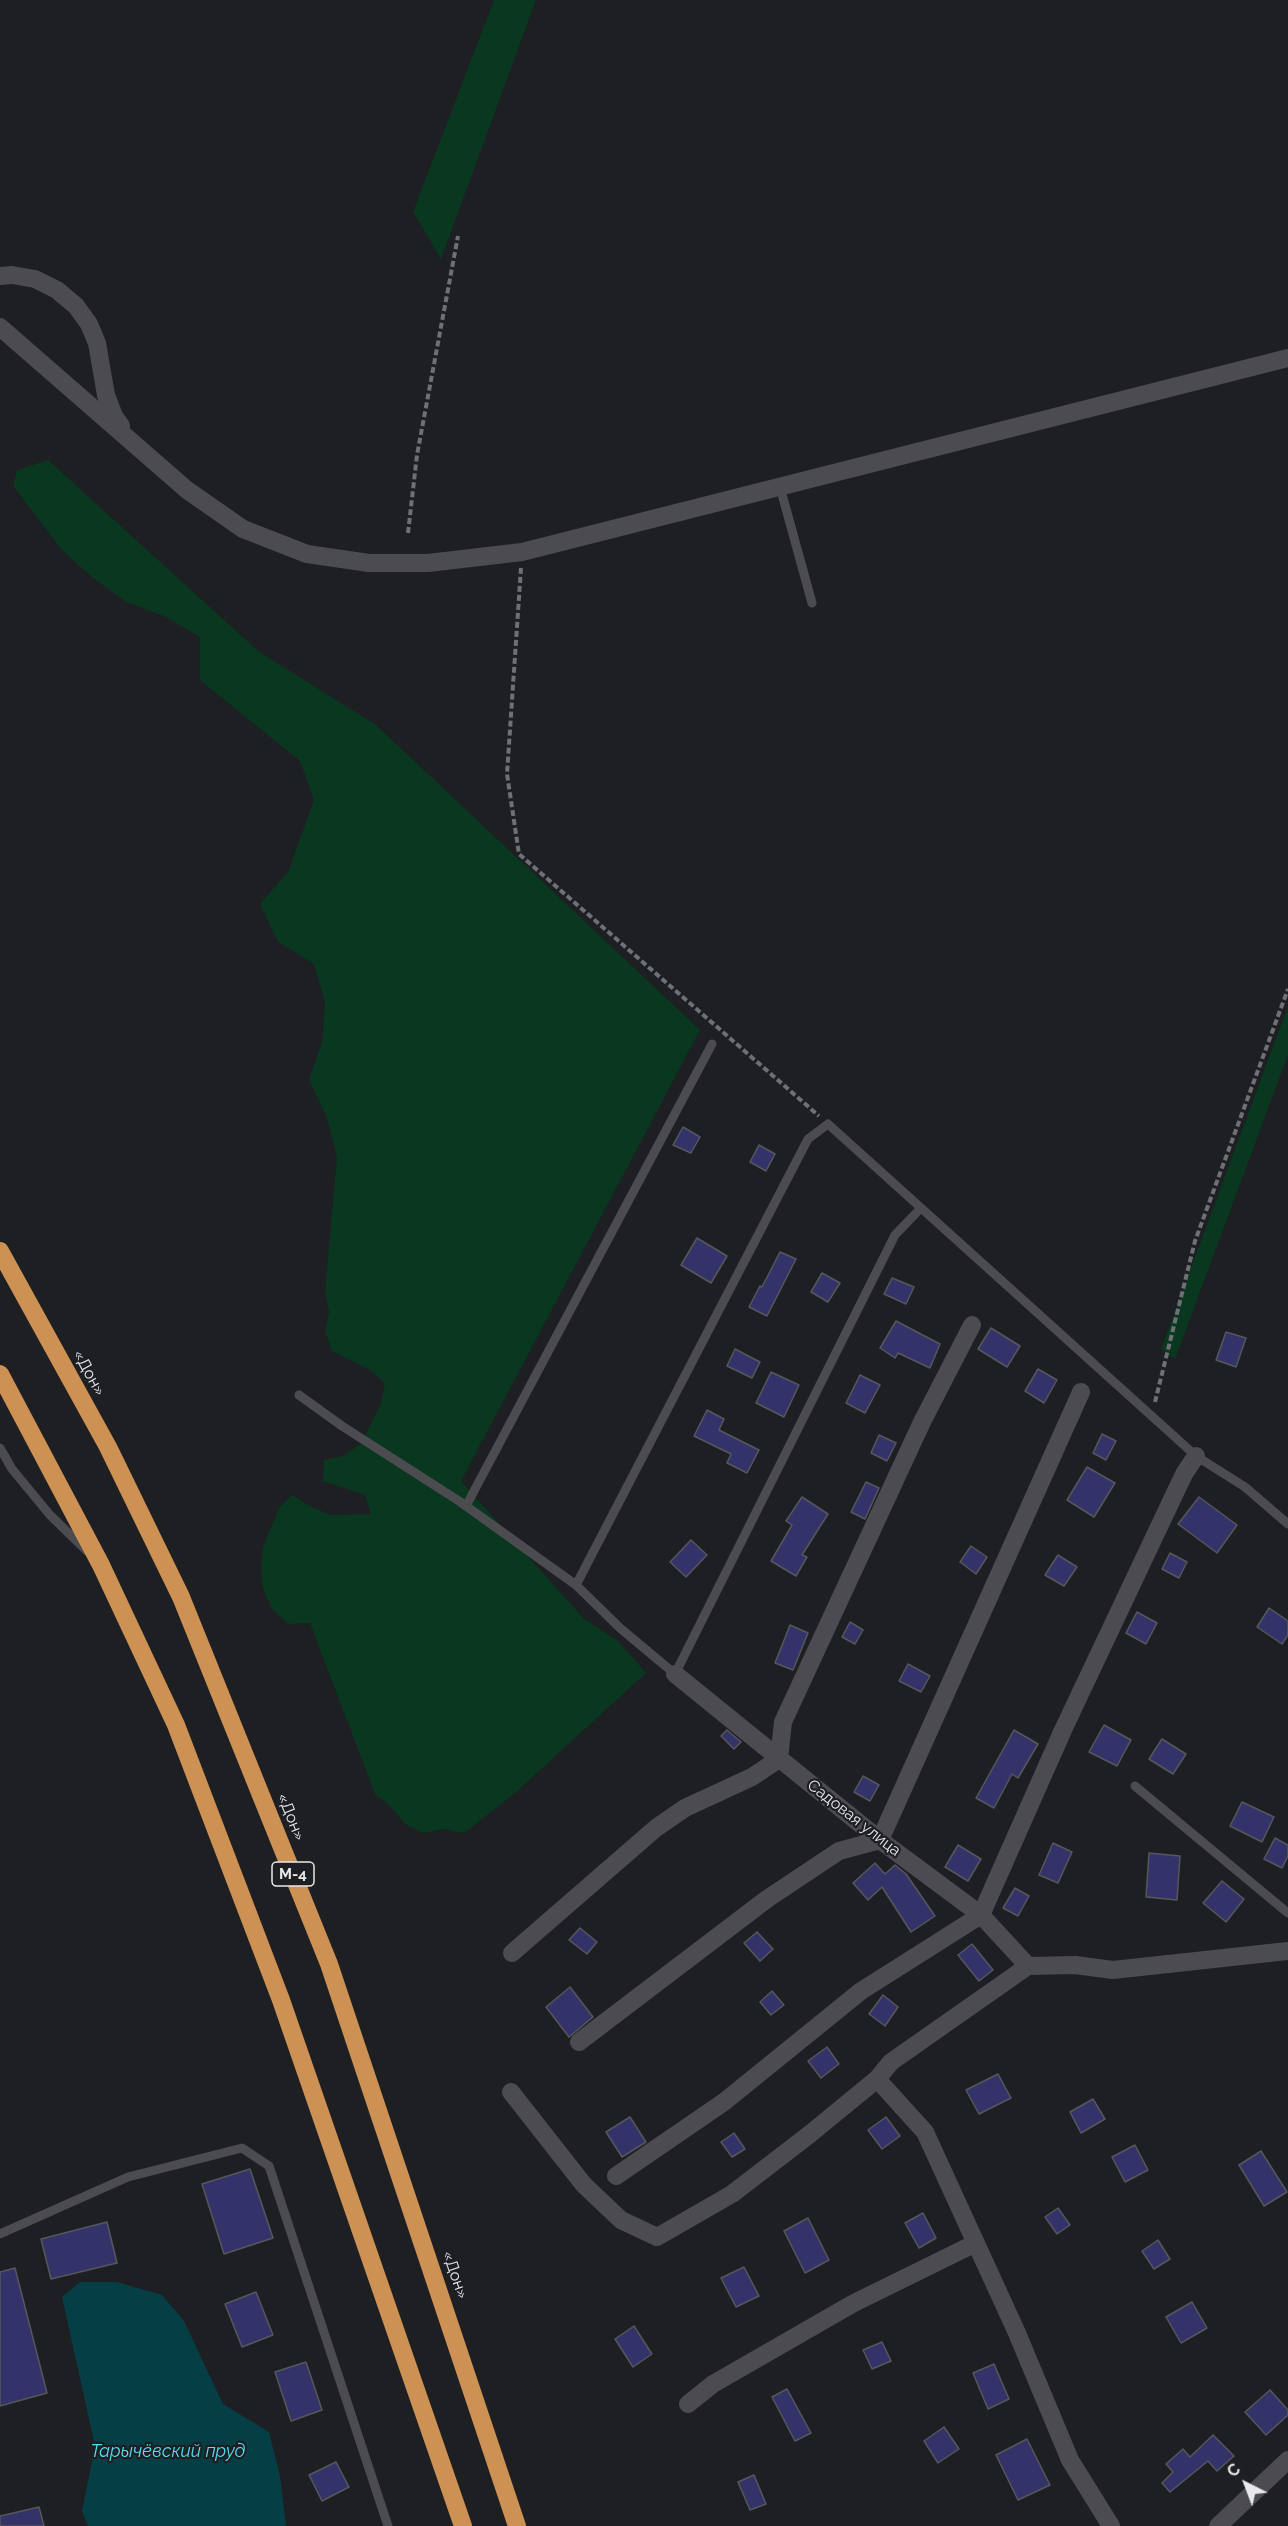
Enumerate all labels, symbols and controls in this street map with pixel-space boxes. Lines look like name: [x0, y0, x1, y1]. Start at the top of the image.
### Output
street label: «Дон»: [69, 1347, 109, 1399]
street label: Садовая улица: [803, 1776, 905, 1860]
street label: «Дон»: [273, 1791, 309, 1843]
road number: М-4: [272, 1862, 314, 1886]
street label: «Дон»: [438, 2249, 472, 2301]
water label: Тарычёвский пруд: [91, 2441, 245, 2463]
north arrow: [1216, 2454, 1276, 2514]
text: С: [1223, 2460, 1244, 2481]

